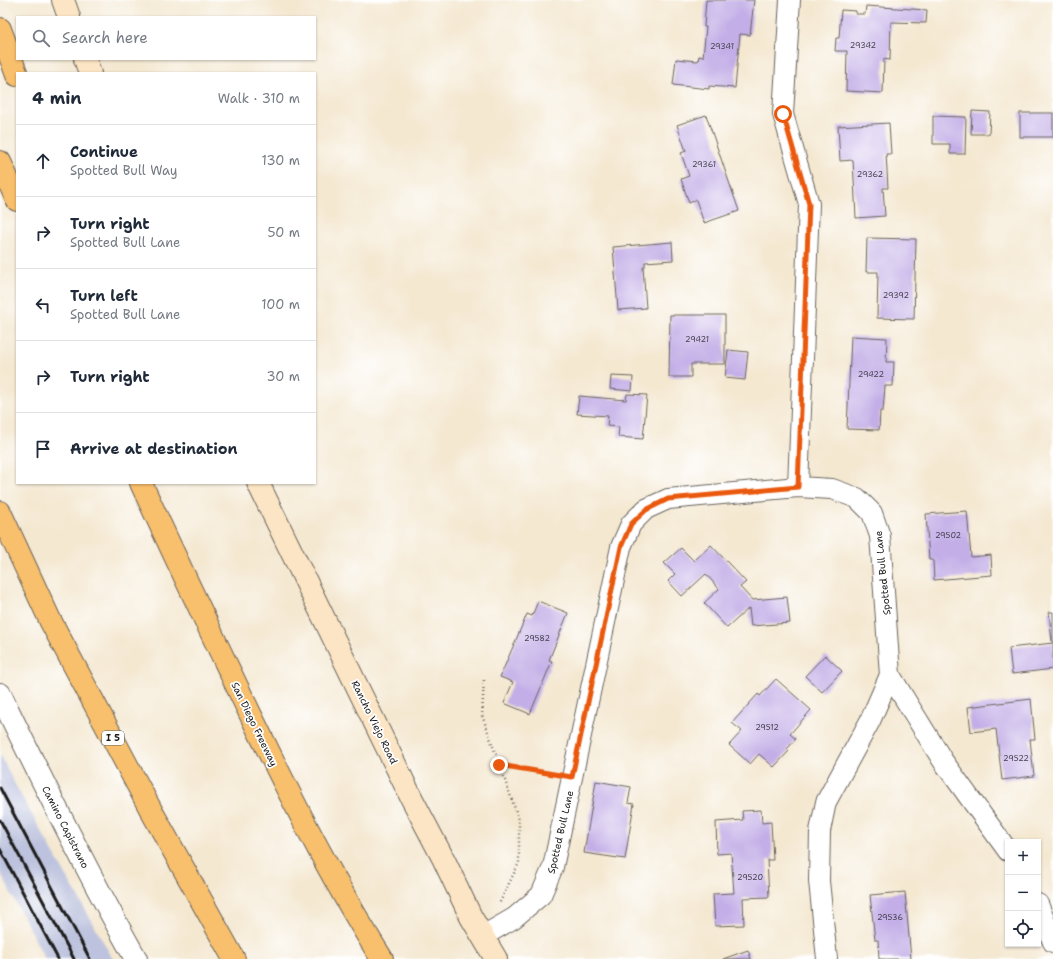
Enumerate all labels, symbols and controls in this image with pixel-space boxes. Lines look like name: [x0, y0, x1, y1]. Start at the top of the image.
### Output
search box: [16, 16, 316, 60]
icon: search: [30, 27, 52, 49]
text: Search here: [62, 28, 148, 48]
house number: 29342: [850, 40, 877, 51]
house number: 29341: [710, 41, 734, 52]
text: 4 min: [32, 87, 82, 109]
text: Walk · 310 m: [218, 90, 300, 107]
route start: [774, 105, 792, 123]
text: Continue: [70, 142, 138, 162]
icon: ahead: [32, 150, 54, 172]
text: 130 m: [262, 152, 300, 169]
house number: 29361: [692, 159, 716, 170]
text: Spotted Bull Way: [70, 162, 177, 179]
house number: 29362: [857, 169, 884, 180]
text: Turn right: [70, 214, 150, 234]
icon: right: [32, 222, 54, 244]
text: 50 m: [267, 224, 300, 241]
text: Spotted Bull Lane: [70, 234, 180, 251]
text: Turn left: [70, 286, 138, 306]
house number: 29392: [883, 290, 910, 301]
icon: left: [32, 294, 54, 316]
text: 100 m: [261, 296, 300, 313]
text: Spotted Bull Lane: [70, 306, 180, 323]
house number: 29421: [685, 334, 709, 345]
icon: right: [32, 366, 54, 388]
text: Turn right: [70, 367, 150, 387]
text: 30 m: [266, 368, 300, 385]
house number: 29422: [858, 369, 885, 380]
icon: arrive: [32, 438, 54, 460]
text: Arrive at destination: [70, 439, 238, 459]
street label: Spotted Bull Lane: [872, 530, 893, 616]
house number: 29502: [935, 530, 961, 541]
house number: 29582: [524, 633, 550, 644]
street label: Rancho Viejo Road: [349, 678, 401, 767]
street label: San Diego Freeway: [228, 680, 281, 769]
house number: 29512: [755, 722, 779, 733]
road number: I 5: [102, 731, 124, 745]
house number: 29522: [1003, 753, 1029, 764]
route end: [490, 756, 508, 774]
street label: Camino Capistrano: [39, 784, 92, 871]
street label: Spotted Bull Lane: [545, 789, 576, 875]
map controls: [1005, 839, 1041, 947]
button: +: [1005, 839, 1041, 875]
house number: 29520: [737, 872, 763, 883]
button: −: [1005, 875, 1041, 911]
button: locate: [1005, 911, 1041, 947]
house number: 29536: [877, 912, 903, 923]

